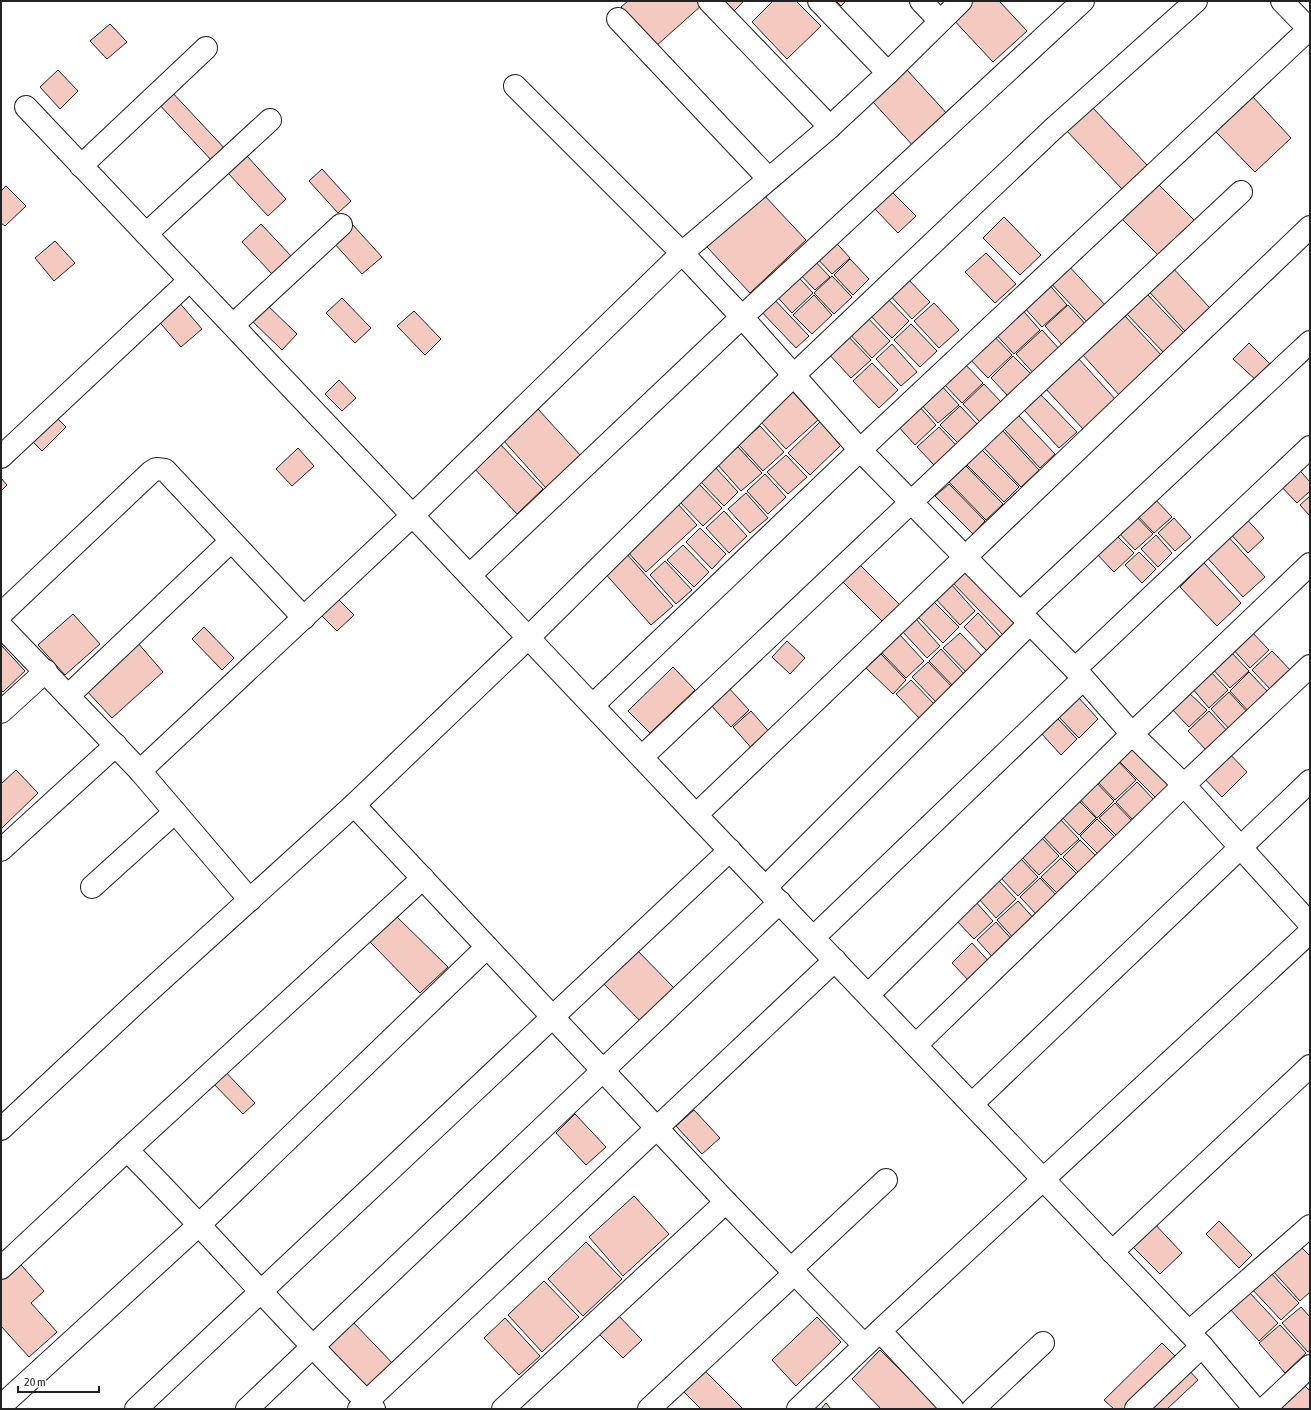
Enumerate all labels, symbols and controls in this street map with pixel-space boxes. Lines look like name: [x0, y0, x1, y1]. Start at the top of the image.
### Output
scale bar: [18, 1368, 99, 1394]
text: 20 m: [24, 1375, 46, 1389]

